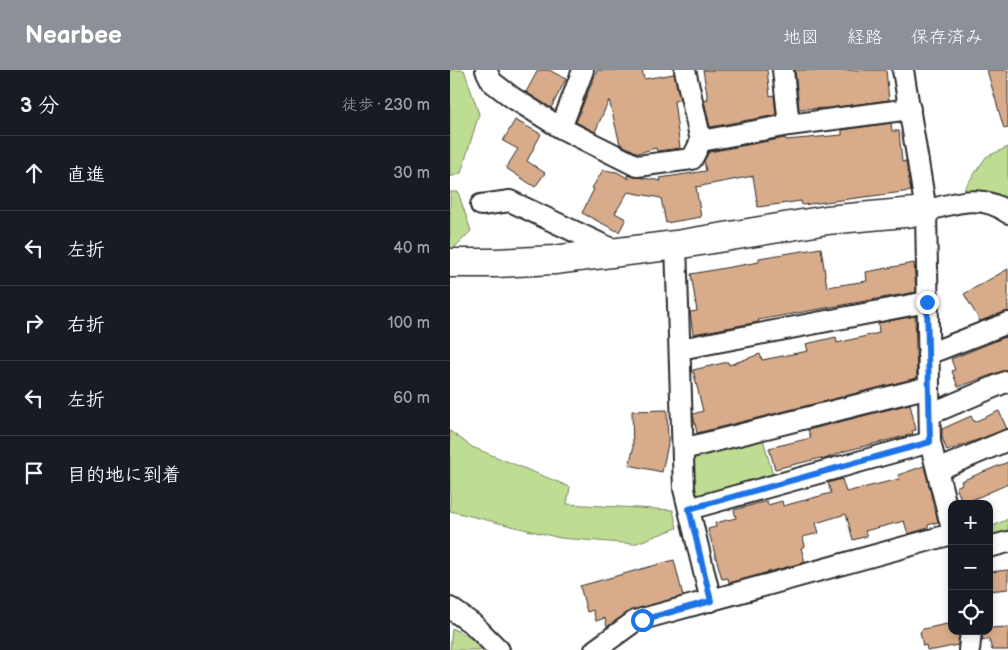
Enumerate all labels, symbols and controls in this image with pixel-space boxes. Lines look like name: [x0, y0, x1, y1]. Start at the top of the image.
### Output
text: Nearbee: [25, 21, 122, 50]
text: 地図: [783, 27, 819, 48]
text: 経路: [847, 27, 883, 48]
text: 保存済み: [911, 27, 983, 48]
text: 3 分: [20, 93, 59, 118]
text: 徒歩 · 230 m: [342, 96, 430, 115]
icon: ahead: [20, 159, 48, 187]
text: 直進: [67, 164, 105, 187]
text: 30 m: [393, 164, 430, 183]
icon: left: [20, 234, 48, 262]
text: 左折: [67, 239, 105, 262]
text: 40 m: [393, 239, 430, 258]
route end: [916, 291, 939, 314]
icon: right: [20, 309, 48, 337]
text: 右折: [67, 314, 105, 337]
text: 100 m: [387, 314, 430, 333]
icon: left: [20, 384, 48, 412]
text: 左折: [67, 389, 105, 412]
text: 60 m: [393, 389, 430, 408]
icon: arrive: [20, 459, 48, 487]
text: 目的地に到着: [67, 464, 181, 487]
map controls: [948, 500, 993, 635]
button: +: [948, 500, 993, 545]
button: −: [948, 545, 993, 590]
button: locate: [948, 590, 993, 635]
route start: [631, 609, 654, 632]

